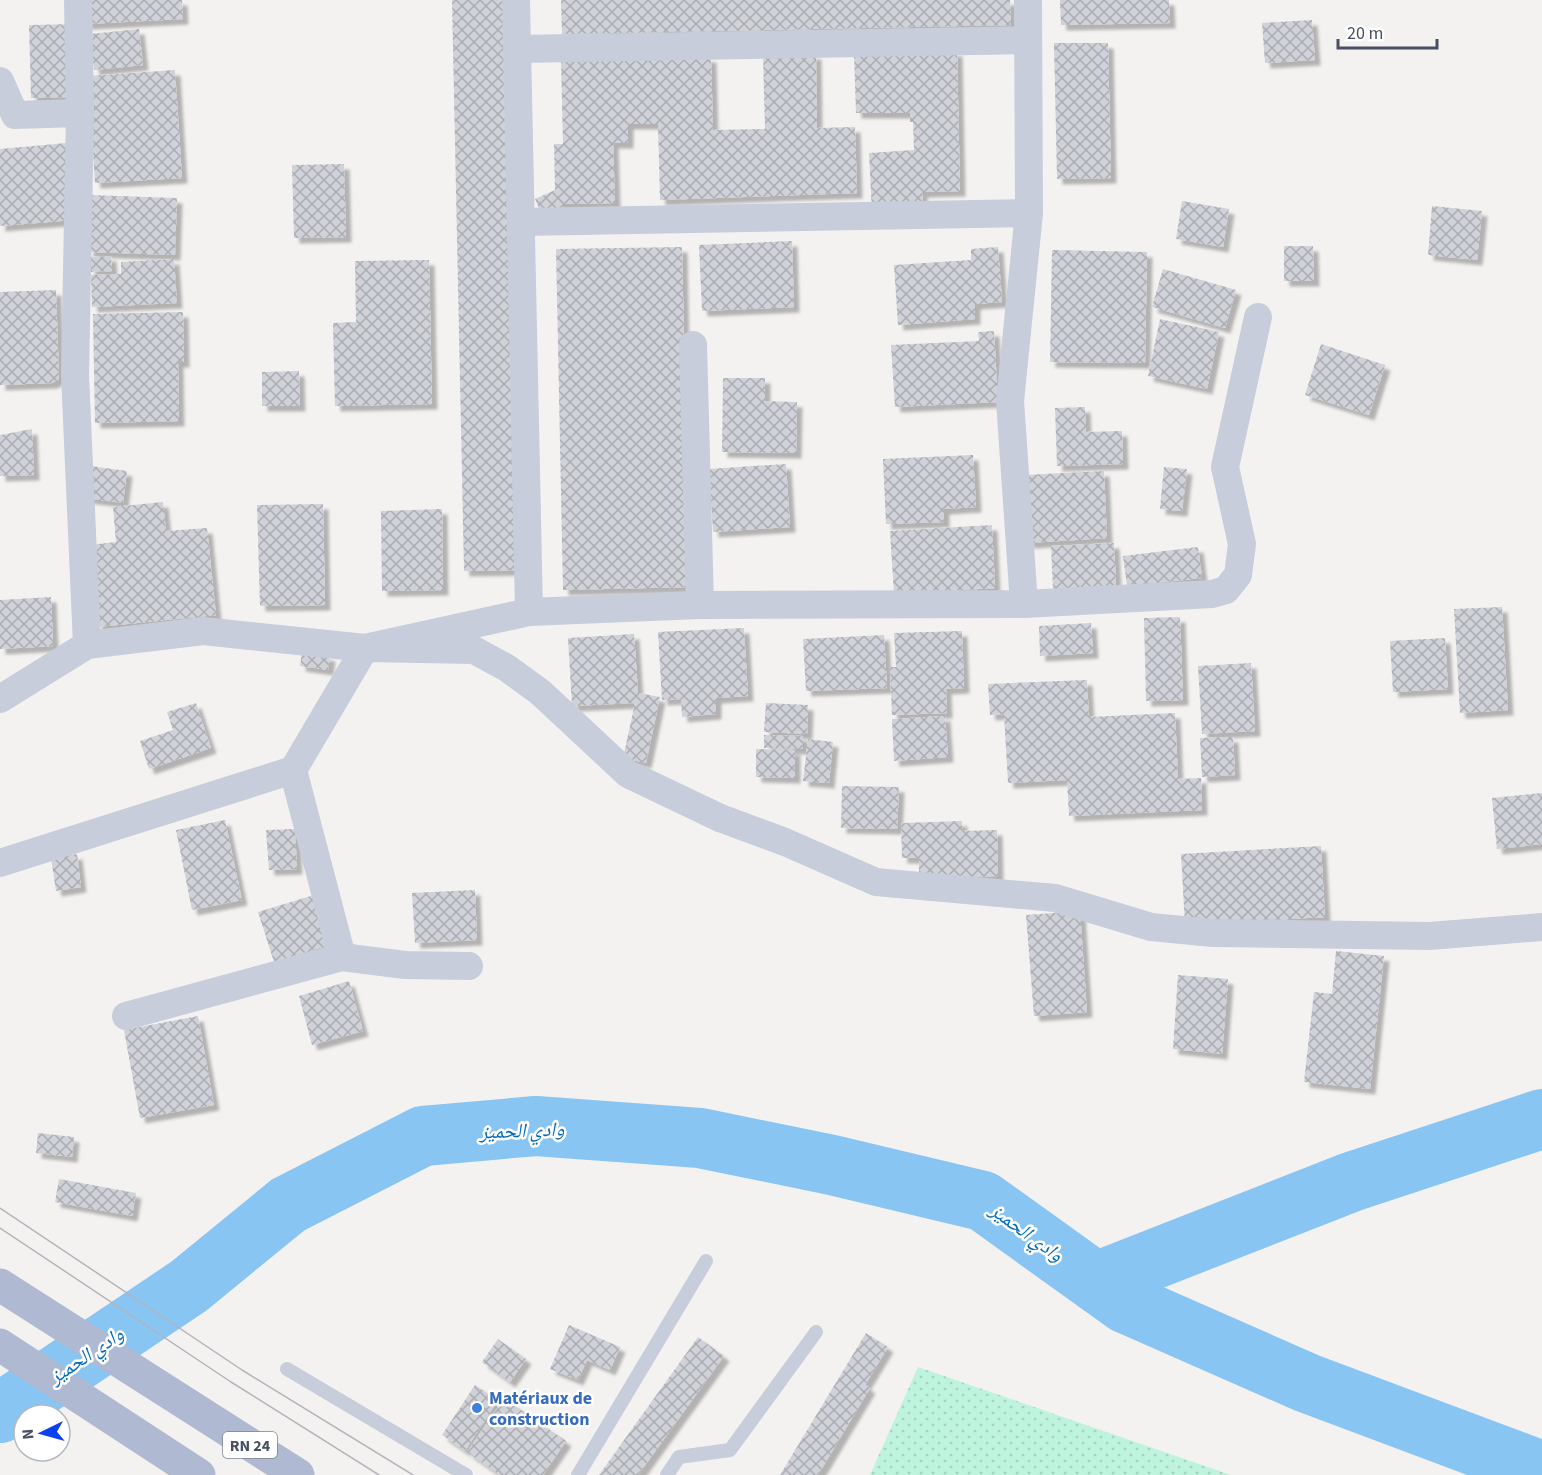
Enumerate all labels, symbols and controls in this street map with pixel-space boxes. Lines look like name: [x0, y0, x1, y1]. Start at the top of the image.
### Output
scale bar: [1338, 12, 1437, 50]
text: 20 m: [1347, 21, 1383, 46]
water label: وادي الحميز: [477, 1116, 565, 1148]
water label: وادي الحميز: [982, 1195, 1069, 1270]
water label: وادي الحميز: [42, 1321, 130, 1393]
place label: Matériaux de construction: [489, 1386, 592, 1432]
marker: Matériaux de construction: [470, 1401, 484, 1415]
north arrow: [12, 1403, 72, 1463]
text: N: [17, 1428, 39, 1440]
road number: RN 24: [223, 1432, 277, 1458]

